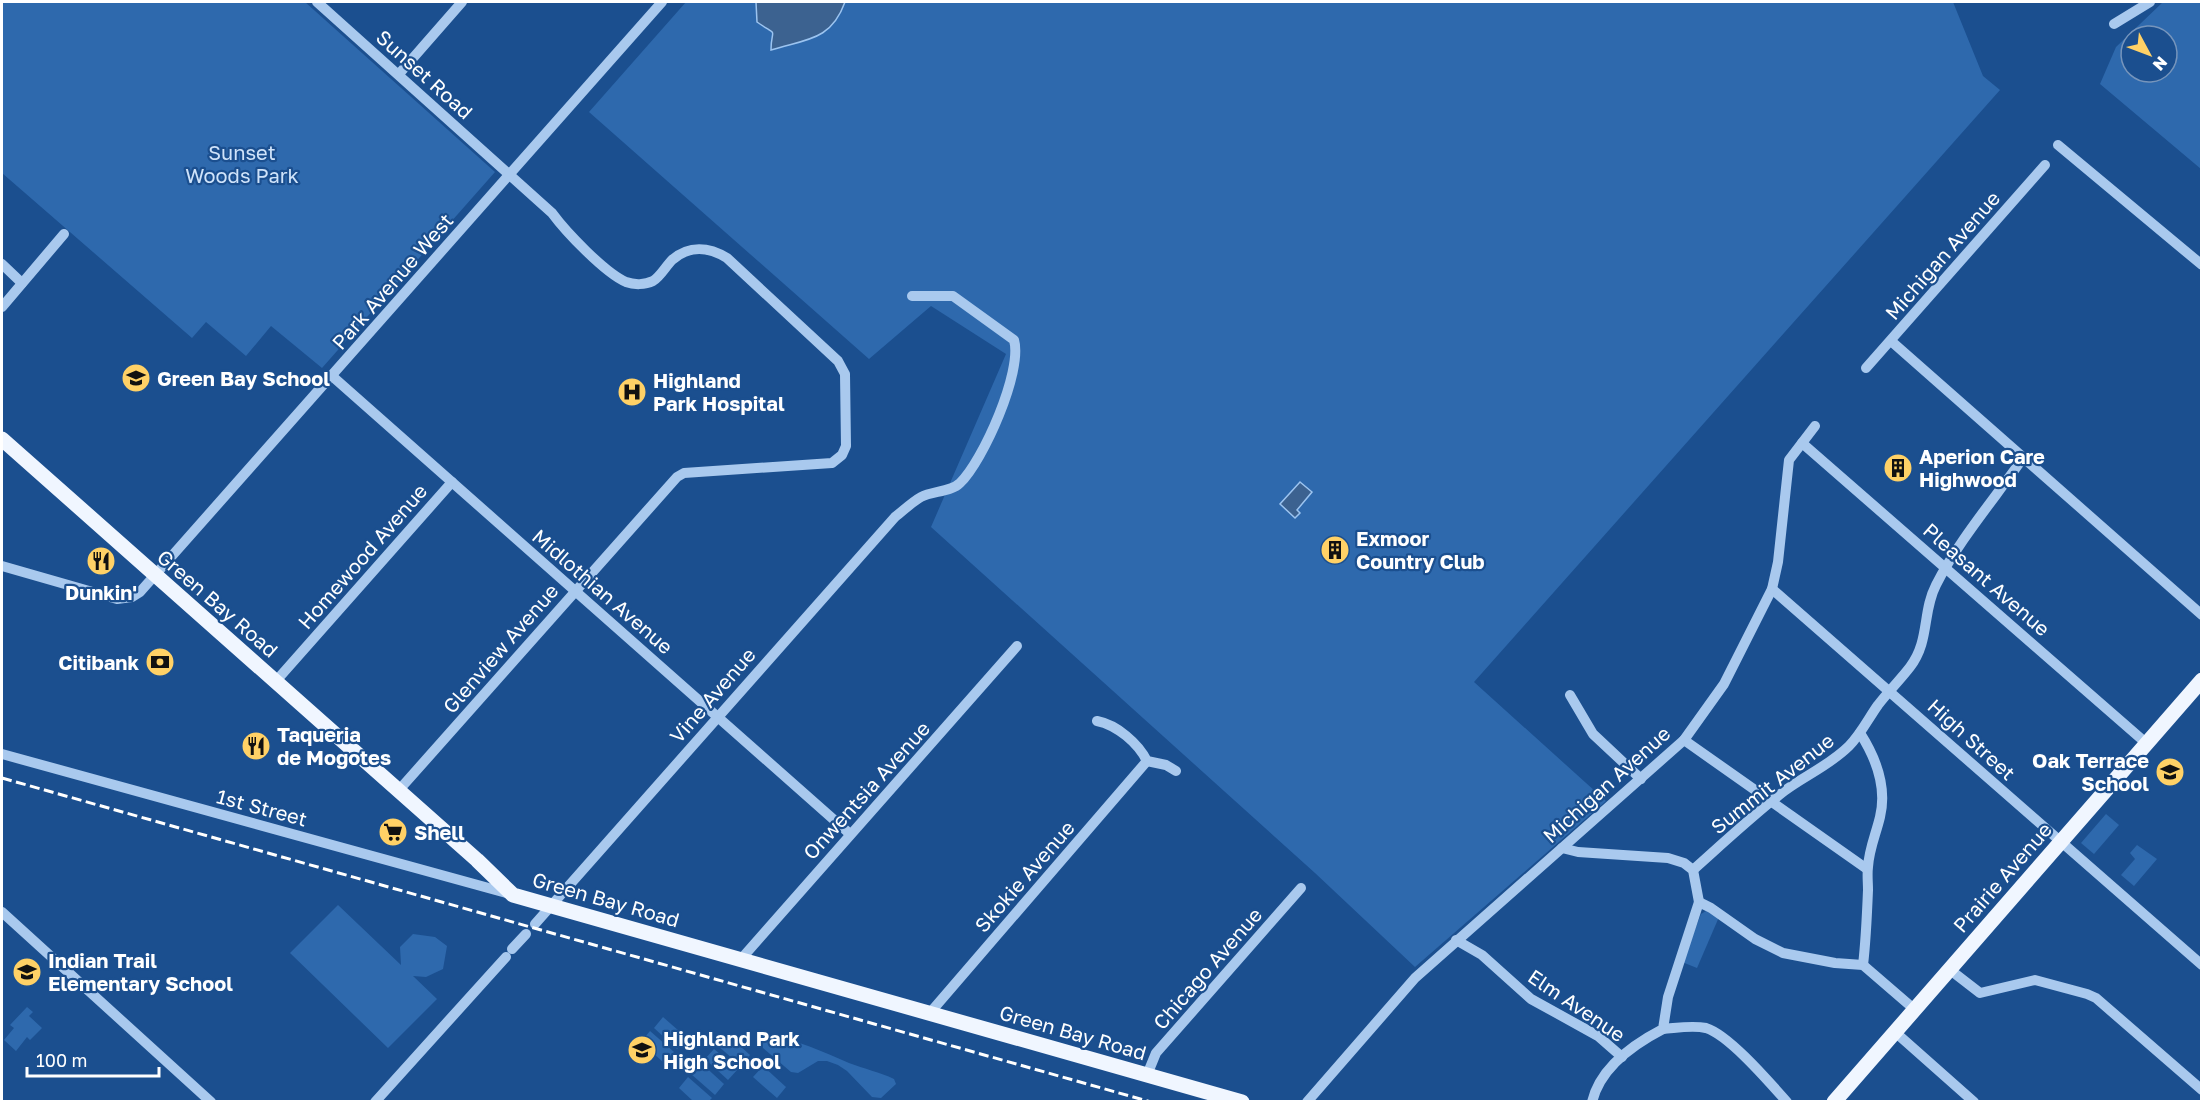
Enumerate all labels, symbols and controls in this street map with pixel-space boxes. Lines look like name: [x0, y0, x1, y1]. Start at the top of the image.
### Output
street label: Sunset Road: [372, 24, 478, 124]
north arrow: [2119, 24, 2179, 84]
text: N: [2149, 53, 2172, 75]
park label: Sunset Woods Park: [185, 140, 299, 187]
street label: Michigan Avenue: [1880, 186, 2004, 324]
street label: Park Avenue West: [326, 208, 458, 354]
school or university icon: Green Bay School: [120, 362, 152, 394]
place label: Green Bay School: [157, 366, 330, 390]
place label: Highland Park Hospital: [653, 368, 785, 415]
hospital icon: Highland Park Hospital: [616, 376, 648, 408]
place label: Aperion Care Highwood: [1919, 444, 2045, 491]
building icon: Aperion Care Highwood: [1882, 452, 1914, 484]
street label: Homewood Avenue: [293, 479, 431, 633]
street label: Pleasant Avenue: [1919, 518, 2055, 640]
street label: Midlothian Avenue: [528, 524, 678, 658]
place label: Exmoor Country Club: [1356, 526, 1485, 573]
building icon: Exmoor Country Club: [1319, 534, 1351, 566]
street label: Green Bay Road: [153, 544, 283, 662]
restaurant icon: Dunkin': [85, 545, 117, 577]
street label: Glenview Avenue: [437, 578, 563, 718]
place label: Dunkin': [65, 580, 137, 604]
street label: Vine Avenue: [664, 642, 760, 748]
bank icon: Citibank: [144, 646, 176, 678]
place label: Citibank: [58, 650, 139, 674]
street label: High Street: [1923, 693, 2021, 785]
street label: Onwentsia Avenue: [798, 716, 934, 864]
street label: Michigan Avenue: [1538, 721, 1674, 847]
place label: Taqueria de Mogotes: [277, 722, 391, 769]
street label: Summit Avenue: [1706, 728, 1838, 838]
restaurant icon: Taqueria de Mogotes: [240, 730, 272, 762]
place label: Oak Terrace School: [2032, 748, 2149, 795]
school or university icon: Oak Terrace School: [2154, 756, 2186, 788]
street label: 1st Street: [214, 783, 310, 831]
street label: Skokie Avenue: [969, 815, 1079, 937]
supermarket icon: Shell: [377, 816, 409, 848]
street label: Prairie Avenue: [1948, 817, 2056, 937]
place label: Shell: [414, 820, 465, 844]
street label: Green Bay Road: [530, 867, 682, 931]
street label: Chicago Avenue: [1148, 902, 1266, 1034]
place label: Indian Trail Elementary School: [48, 948, 233, 995]
school or university icon: Indian Trail Elementary School: [11, 956, 43, 988]
street label: Elm Avenue: [1524, 964, 1630, 1046]
street label: Green Bay Road: [997, 1000, 1149, 1064]
place label: Highland Park High School: [663, 1026, 800, 1073]
school or university icon: Highland Park High School: [626, 1034, 658, 1066]
scale bar: [27, 1040, 159, 1078]
text: 100 m: [36, 1049, 87, 1071]

